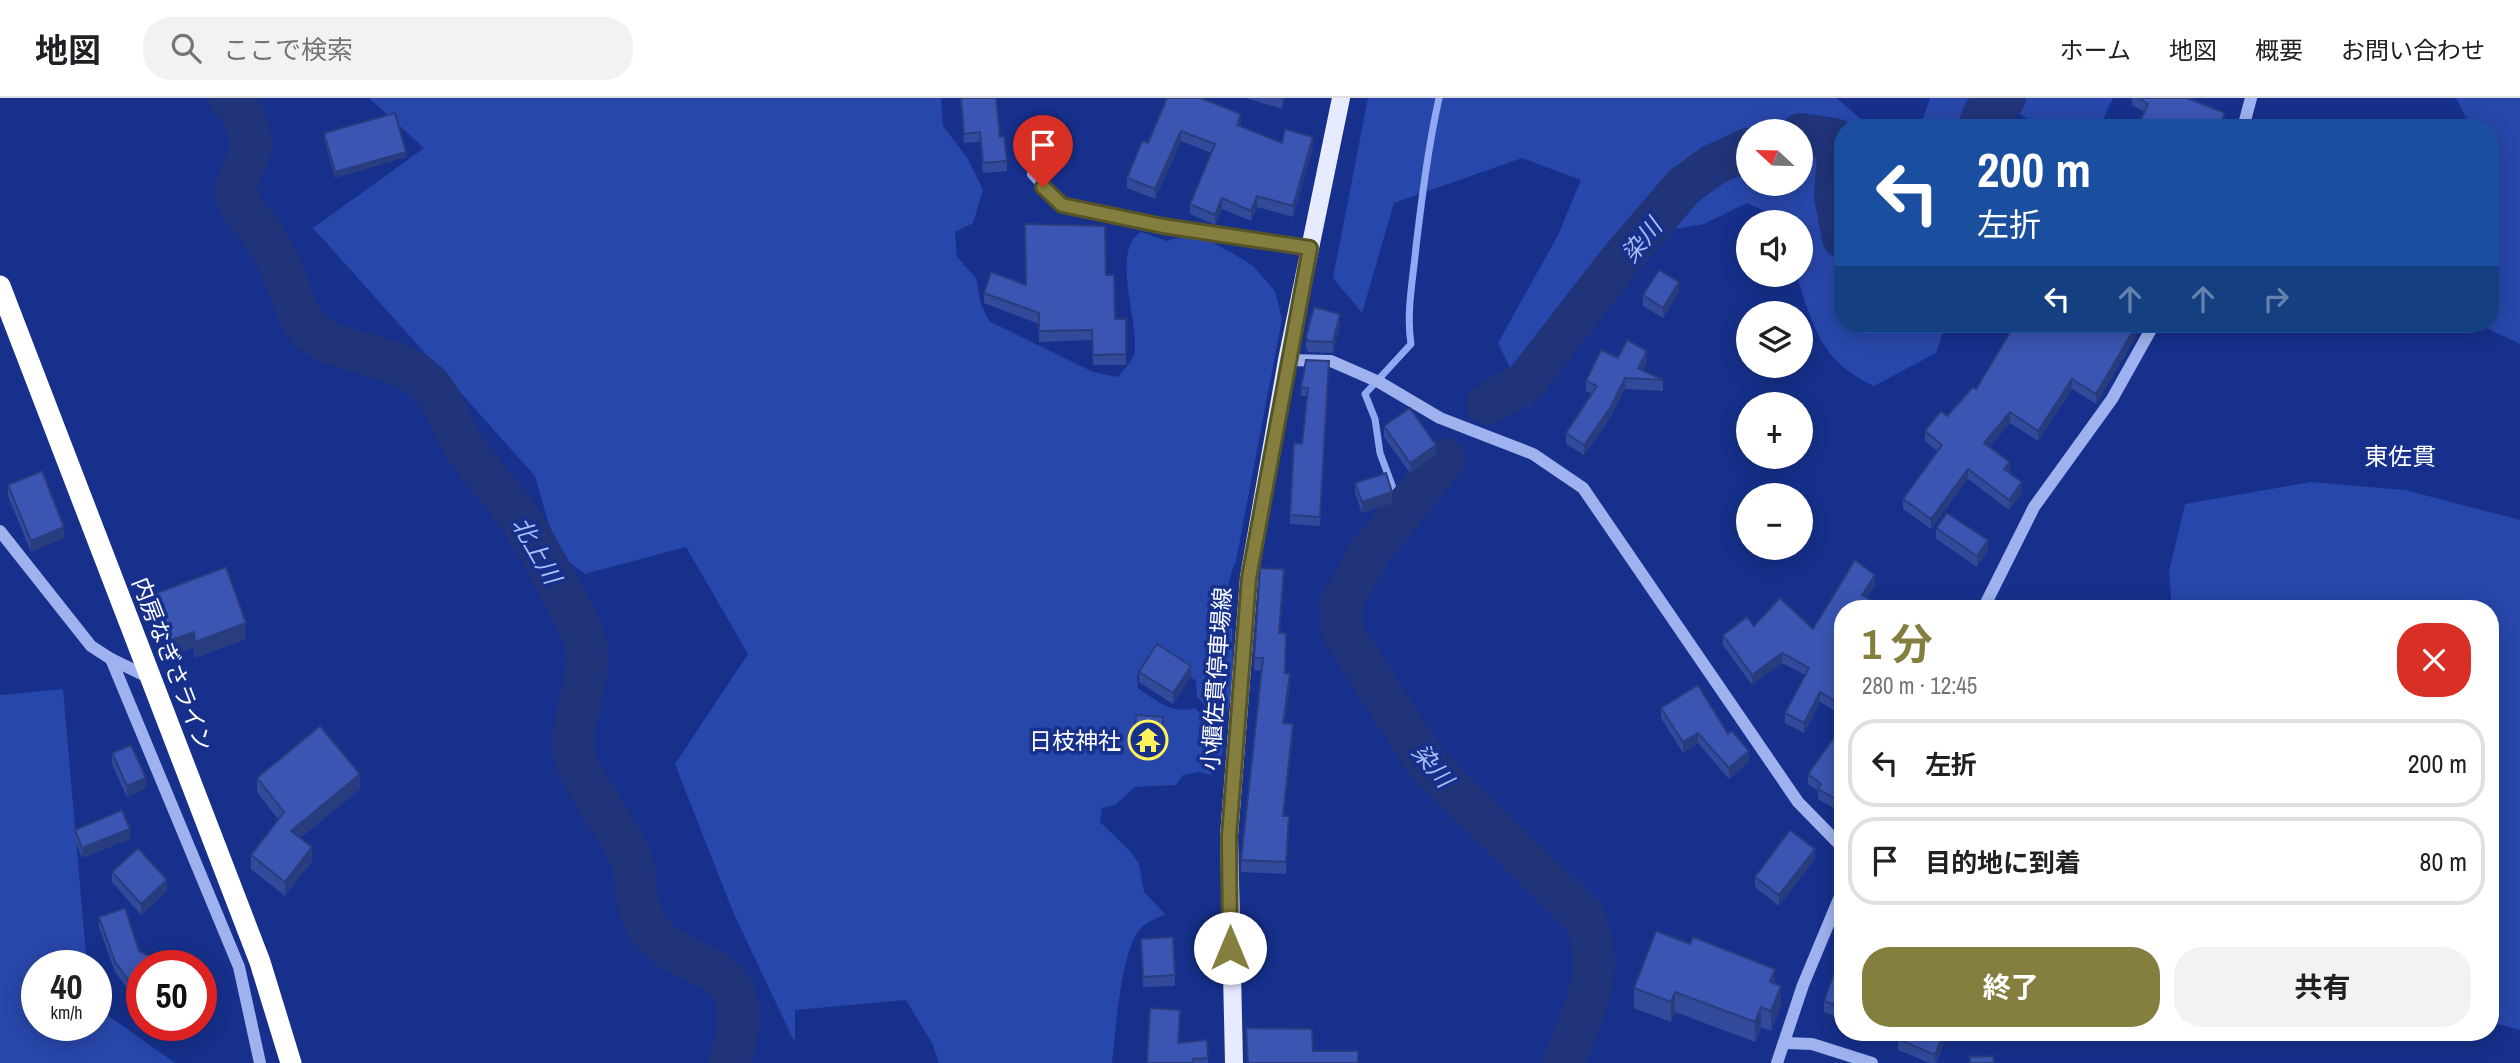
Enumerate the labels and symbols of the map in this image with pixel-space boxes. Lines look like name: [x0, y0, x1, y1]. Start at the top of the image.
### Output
pin: [1013, 115, 1073, 187]
north arrow: [1736, 119, 1813, 196]
water label: 染川: [1613, 209, 1670, 269]
district label: 東佐貫: [2364, 440, 2436, 472]
water label: 北上川: [505, 511, 570, 592]
street label: 内房なぎさライン: [126, 573, 220, 755]
street label: 小櫃佐貫停車場線: [1194, 586, 1238, 772]
temple icon: 日枝神社: [1127, 719, 1169, 761]
place label: 日枝神社: [1029, 725, 1121, 756]
water label: 染川: [1405, 736, 1463, 796]
position arrow: [1193, 911, 1267, 985]
speed limit sign: 50: [126, 950, 217, 1041]

